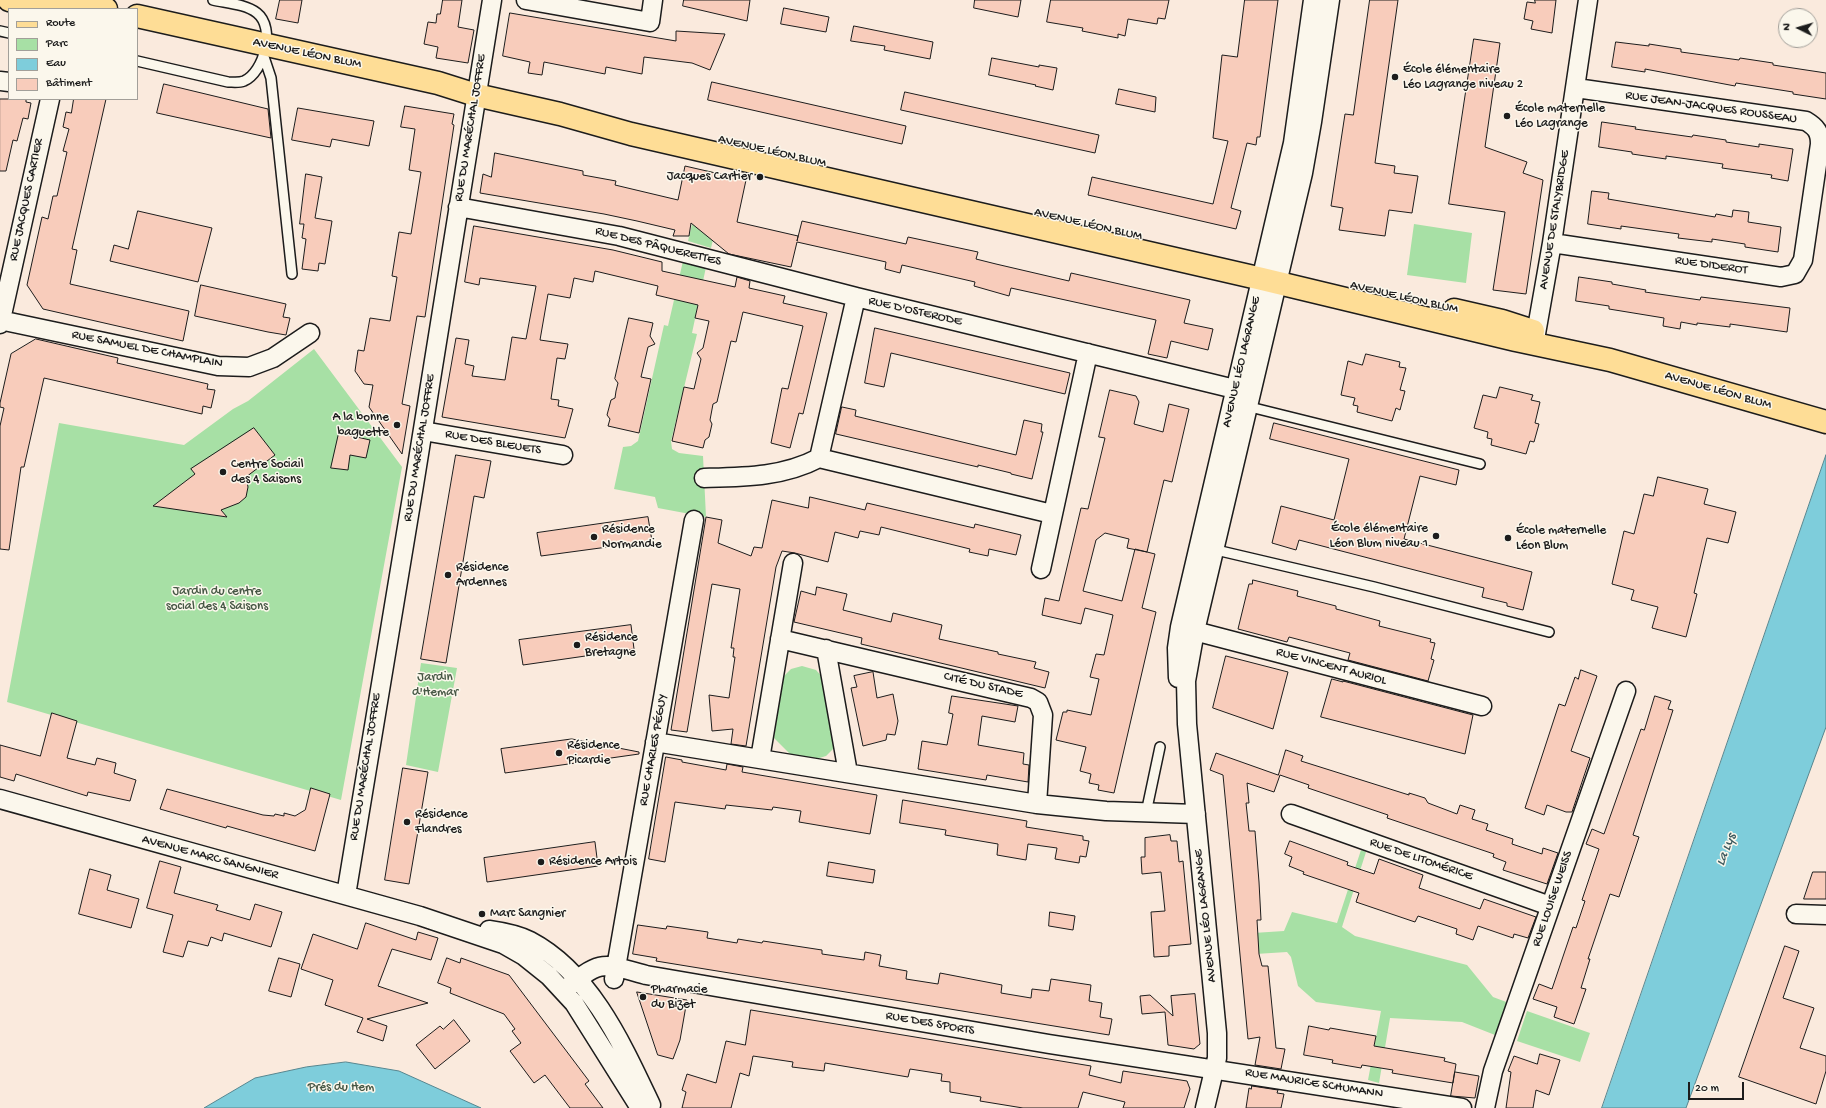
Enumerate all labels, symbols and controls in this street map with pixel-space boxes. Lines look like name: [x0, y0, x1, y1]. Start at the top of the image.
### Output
legend: [8, 8, 138, 100]
north arrow: [1778, 8, 1818, 48]
text: Route: [46, 17, 75, 31]
text: N: [1781, 23, 1793, 31]
street label: AVENUE LÉON BLUM: [251, 35, 363, 73]
text: Parc: [46, 37, 68, 51]
street label: RUE DU MARÉCHAL JOFFRE: [452, 53, 490, 203]
text: Eau: [46, 57, 66, 71]
place label: École élémentaire Léo Lagrange niveau 2: [1403, 62, 1523, 93]
marker: École élémentaire Léo Lagrange niveau 2: [1390, 72, 1400, 82]
text: Bâtiment: [46, 77, 92, 91]
street label: RUE JEAN-JACQUES ROUSSEAU: [1624, 88, 1798, 128]
place label: École maternelle Léo Lagrange: [1515, 101, 1605, 132]
marker: École maternelle Léo Lagrange: [1502, 111, 1512, 121]
street label: AVENUE LÉON BLUM: [716, 132, 828, 172]
street label: RUE JACQUES CARTIER: [6, 137, 48, 263]
street label: AVENUE DE STALYBRIDGE: [1536, 149, 1574, 291]
place label: Jacques Cartier: [667, 169, 752, 185]
marker: Jacques Cartier: [755, 172, 765, 182]
street label: AVENUE LÉON BLUM: [1032, 205, 1144, 245]
street label: RUE DES PÂQUERETTES: [593, 224, 723, 270]
street label: RUE DIDEROT: [1674, 253, 1748, 279]
street label: AVENUE LÉON BLUM: [1348, 278, 1460, 318]
street label: RUE D'OSTERODE: [867, 294, 963, 330]
street label: AVENUE LÉO LAGRANGE: [1219, 295, 1265, 429]
street label: RUE SAMUEL DE CHAMPLAIN: [70, 328, 224, 372]
street label: AVENUE LÉON BLUM: [1663, 368, 1773, 414]
street label: RUE DU MARÉCHAL JOFFRE: [401, 373, 439, 523]
place label: A la bonne baguette: [332, 410, 389, 441]
marker: A la bonne baguette: [392, 420, 402, 430]
street label: RUE DES BLEUETS: [444, 427, 542, 459]
place label: Centre Sociail des 4 Saisons: [231, 457, 304, 488]
marker: Centre Sociail des 4 Saisons: [218, 467, 228, 477]
place label: École élémentaire Léon Blum niveau 1: [1330, 521, 1428, 552]
place label: Résidence Normandie: [602, 522, 662, 553]
place label: École maternelle Léon Blum: [1516, 523, 1606, 554]
marker: École élémentaire Léon Blum niveau 1: [1431, 531, 1441, 541]
marker: Résidence Normandie: [589, 532, 599, 542]
marker: École maternelle Léon Blum: [1503, 533, 1513, 543]
place label: Résidence Ardennes: [456, 560, 509, 591]
marker: Résidence Ardennes: [443, 570, 453, 580]
park label: Jardin du centre social des 4 Saisons: [166, 584, 268, 615]
place label: Résidence Bretagne: [585, 630, 638, 661]
marker: Résidence Bretagne: [572, 640, 582, 650]
street label: RUE VINCENT AURIOL: [1274, 645, 1388, 689]
street label: CITÉ DU STADE: [942, 669, 1024, 703]
park label: Jardin d'Hemar: [412, 670, 458, 701]
street label: RUE DU MARÉCHAL JOFFRE: [347, 692, 385, 842]
street label: RUE CHARLES PÉGUY: [636, 693, 672, 807]
place label: Résidence Picardie: [567, 738, 620, 769]
marker: Résidence Picardie: [554, 748, 564, 758]
place label: Résidence Flandres: [415, 807, 468, 838]
marker: Résidence Flandres: [402, 817, 412, 827]
water label: La Lys: [1713, 831, 1741, 869]
street label: AVENUE MARC SANGNIER: [140, 832, 280, 884]
street label: RUE DE LITOMÉRICE: [1367, 835, 1475, 885]
street label: AVENUE LÉO LAGRANGE: [1191, 849, 1221, 983]
street label: RUE LOUISE WEISS: [1529, 849, 1577, 949]
place label: Résidence Artois: [549, 854, 637, 870]
marker: Résidence Artois: [536, 857, 546, 867]
place label: Marc Sangnier: [490, 906, 565, 922]
marker: Marc Sangnier: [477, 909, 487, 919]
place label: Pharmacie du Bizet: [651, 982, 707, 1013]
marker: Pharmacie du Bizet: [638, 992, 648, 1002]
street label: RUE DES SPORTS: [884, 1009, 976, 1039]
street label: RUE MAURICE SCHUMANN: [1244, 1065, 1384, 1103]
scale bar: [1690, 1074, 1746, 1100]
park label: Prés du Hem: [308, 1080, 374, 1096]
text: 20 m: [1695, 1082, 1719, 1096]

